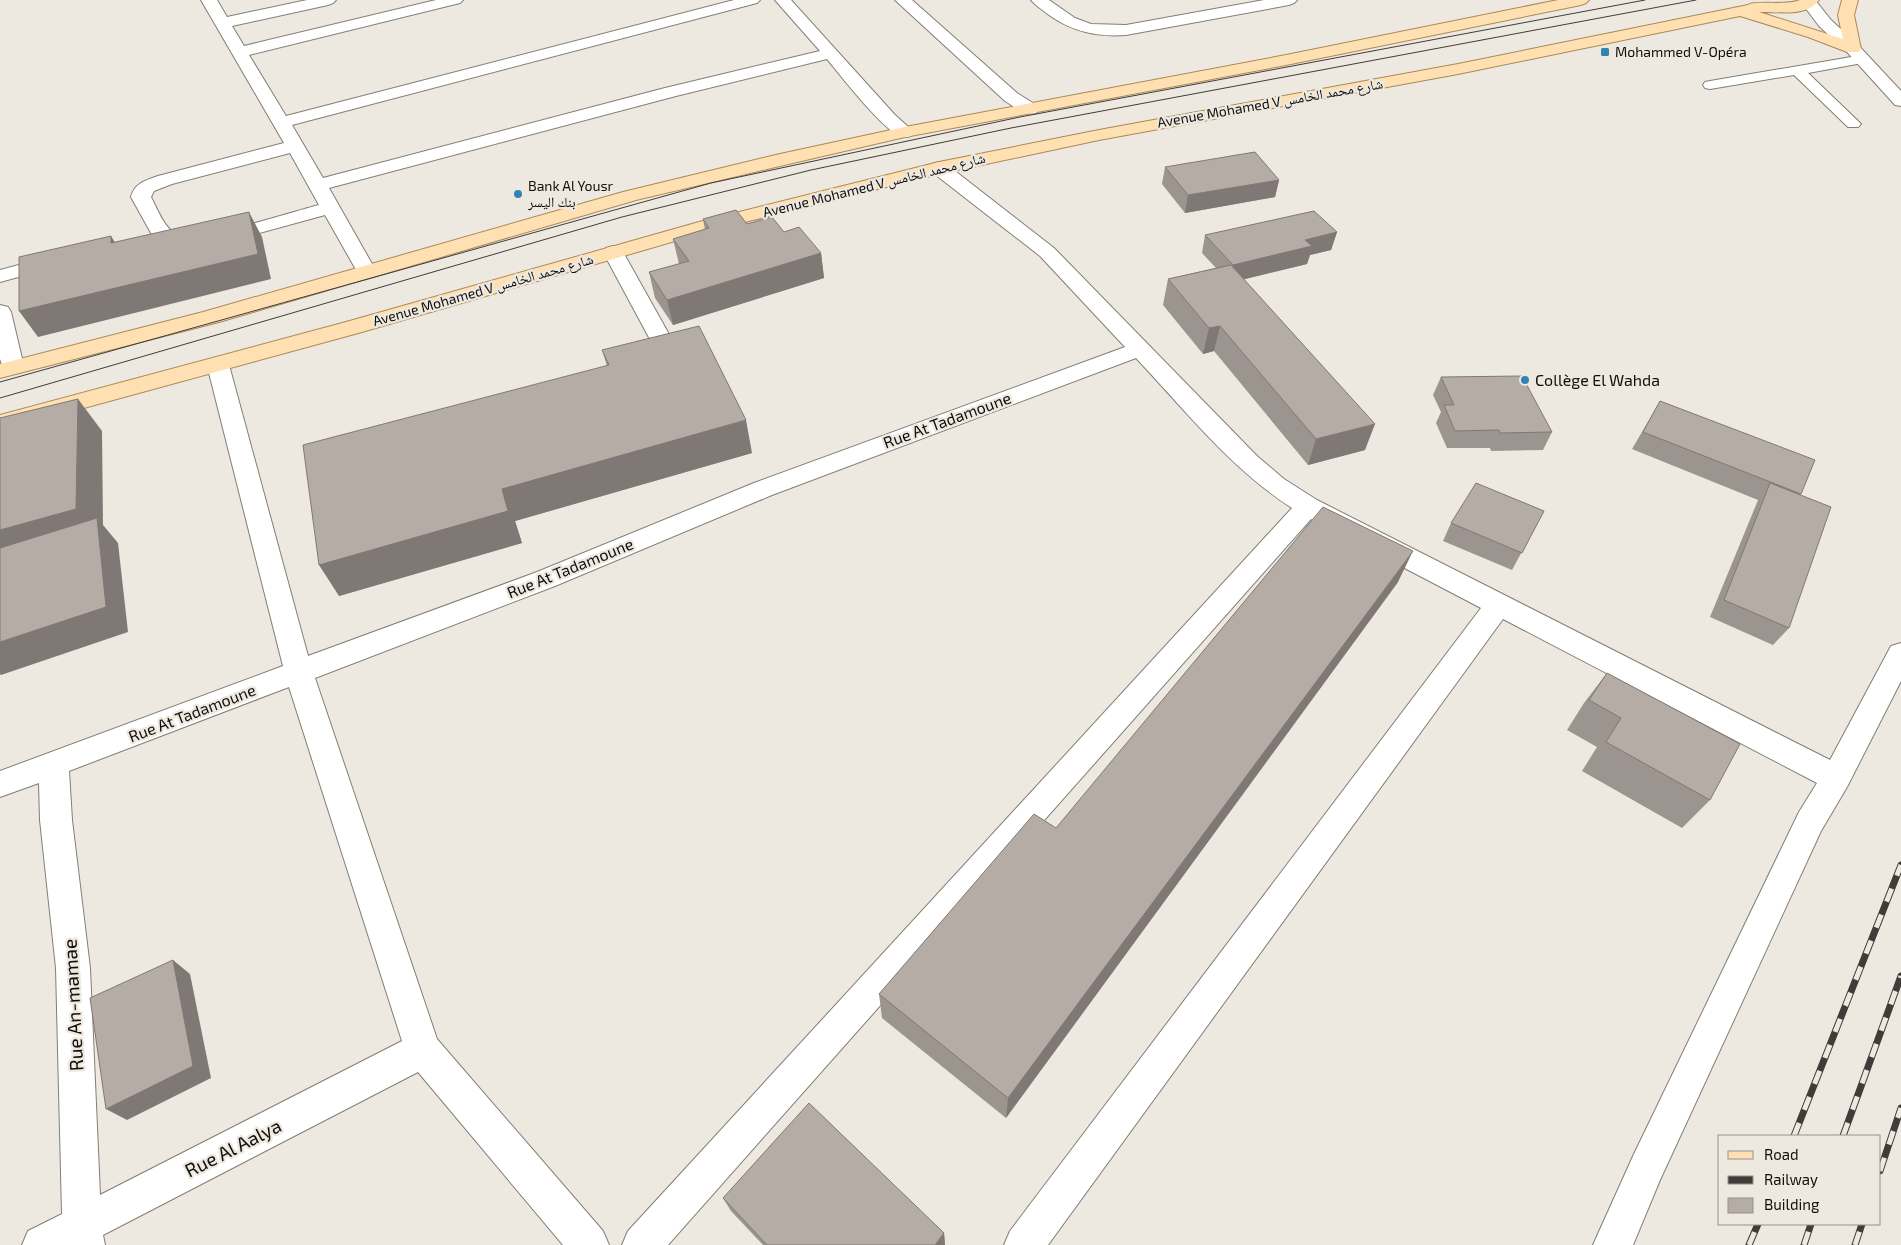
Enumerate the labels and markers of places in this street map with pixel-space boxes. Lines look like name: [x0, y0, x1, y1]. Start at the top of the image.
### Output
place label: Mohammed V-Opéra: [1615, 43, 1747, 60]
marker: Mohammed V-Opéra: [1599, 46, 1611, 58]
place label: Bank Al Yousr بنك اليسر: [527, 177, 614, 211]
marker: Bank Al Yousr بنك اليسر: [512, 188, 524, 200]
place label: Collège El Wahda: [1535, 370, 1660, 389]
marker: Collège El Wahda: [1519, 374, 1531, 386]

